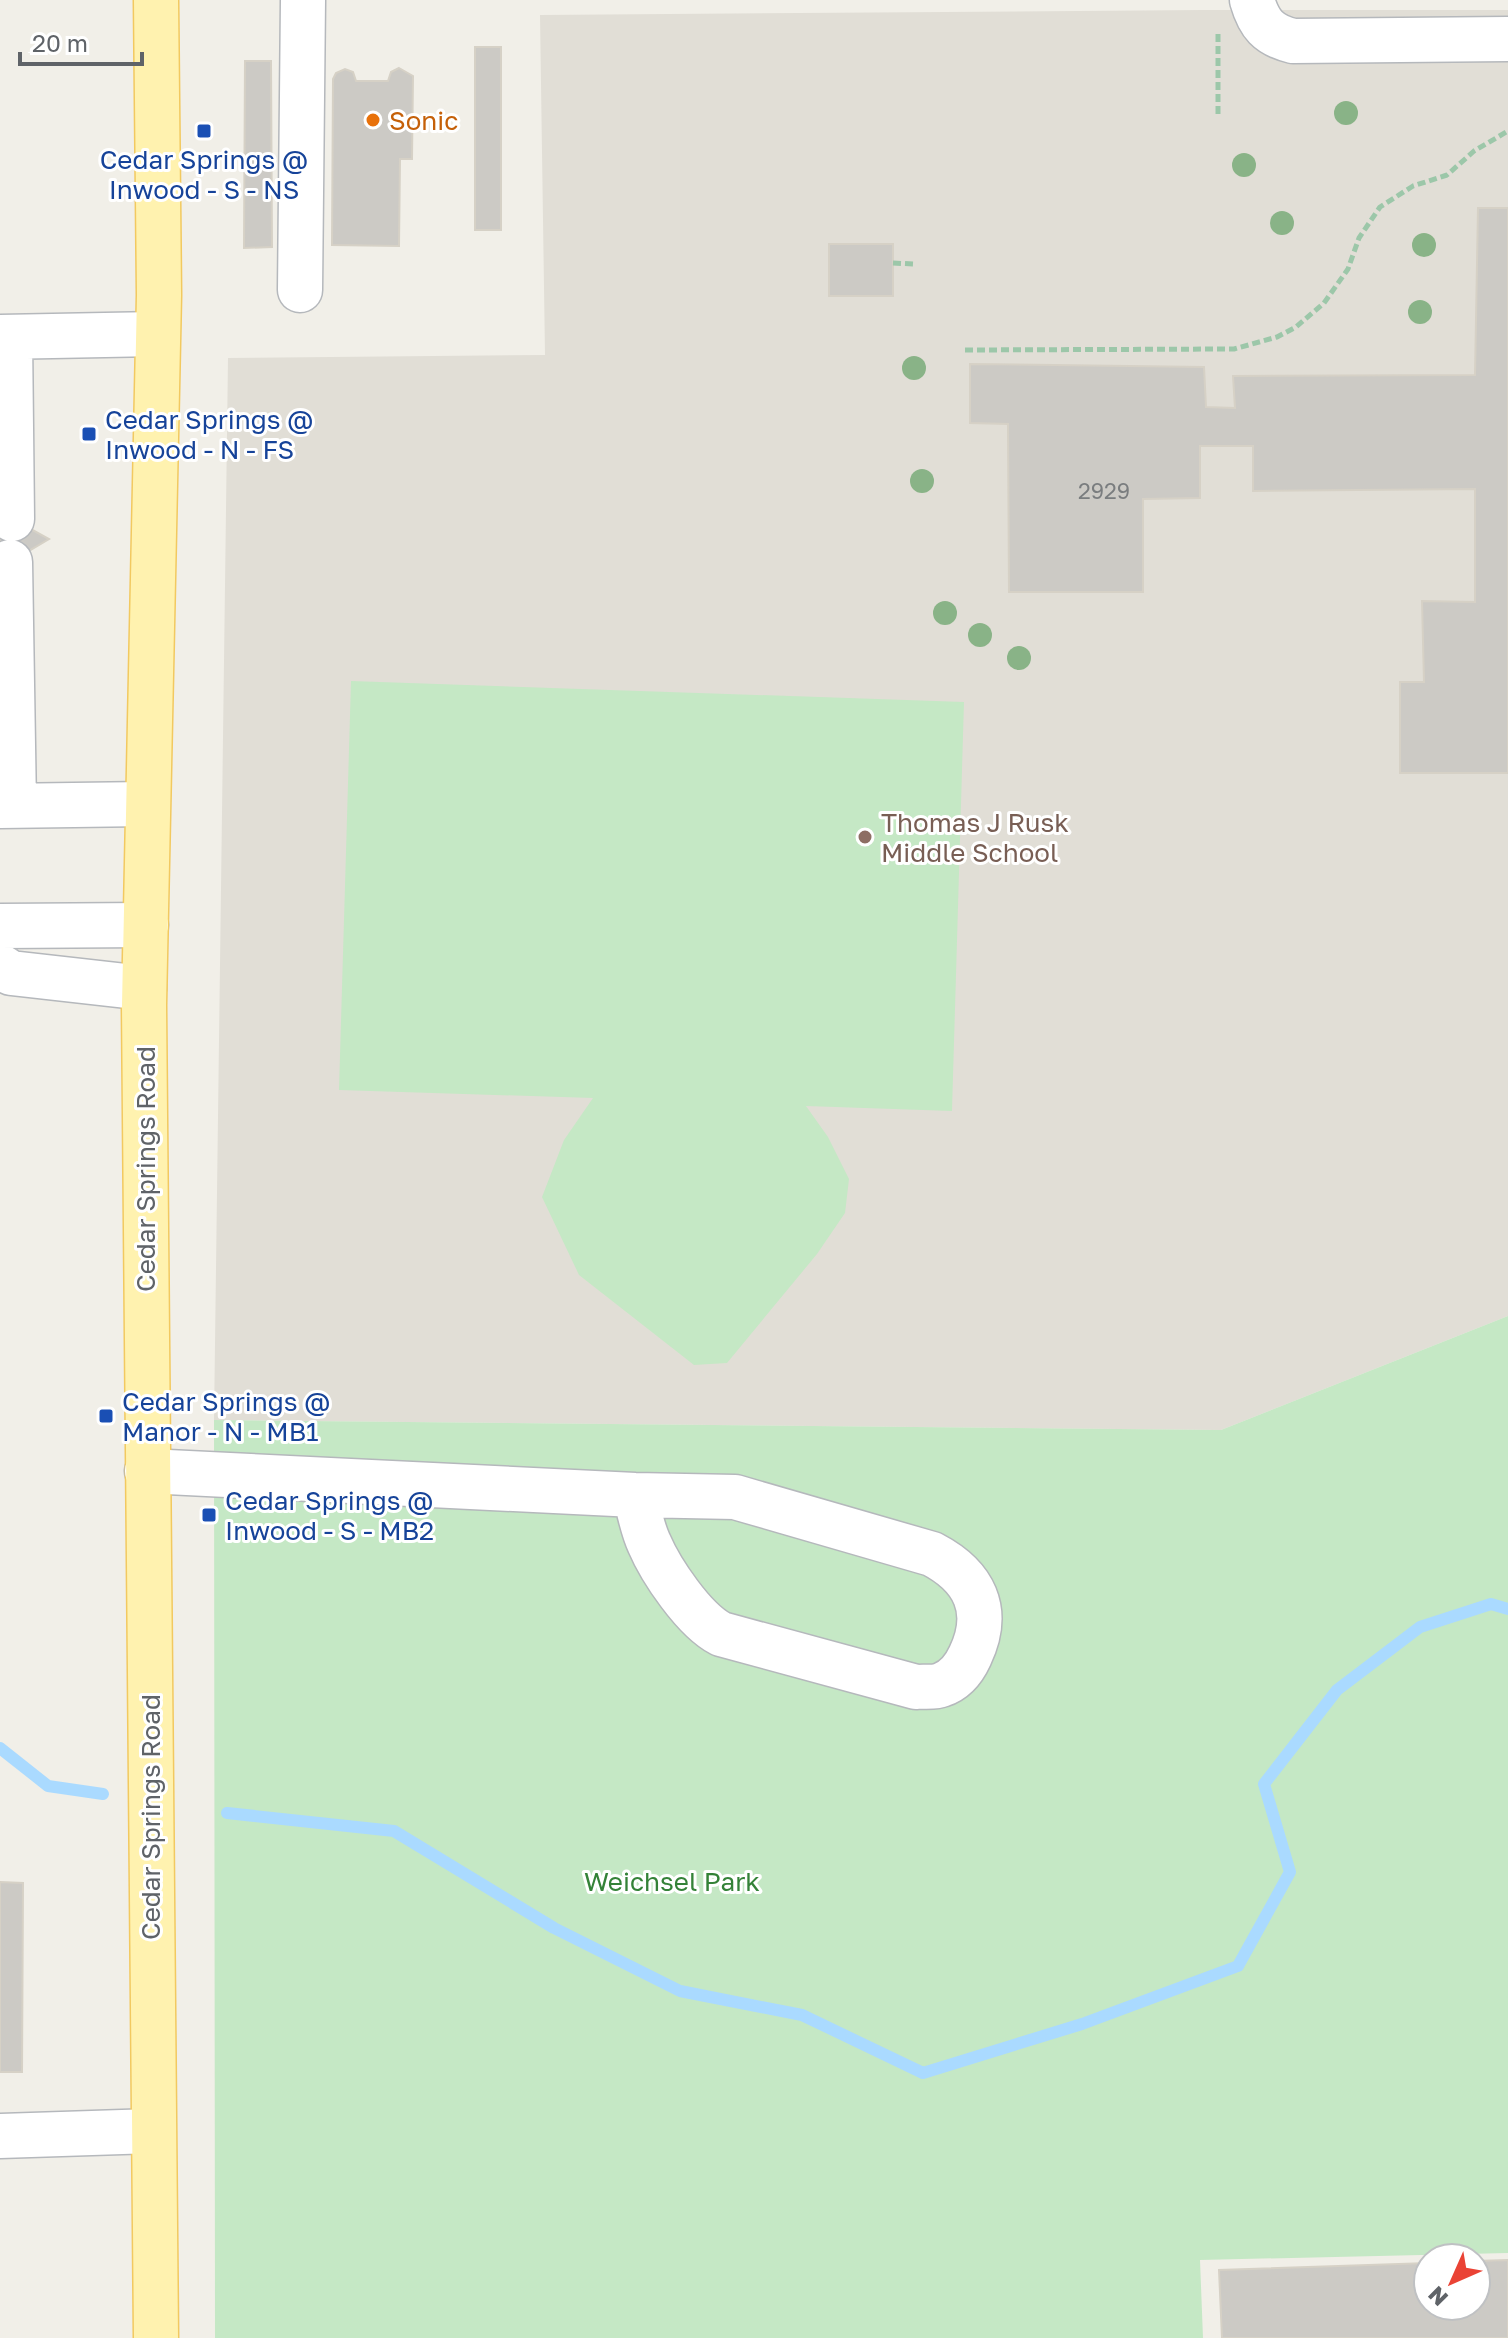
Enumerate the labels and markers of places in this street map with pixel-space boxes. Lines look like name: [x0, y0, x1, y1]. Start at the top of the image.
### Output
place label: Sonic: [389, 105, 458, 136]
marker: Sonic: [364, 111, 382, 129]
marker: Cedar Springs @ Inwood - S - NS: [195, 122, 213, 140]
place label: Cedar Springs @ Inwood - S - NS: [100, 144, 308, 205]
place label: Cedar Springs @ Inwood - N - FS: [105, 404, 314, 465]
marker: Cedar Springs @ Inwood - N - FS: [80, 425, 98, 443]
place label: Thomas J Rusk Middle School: [881, 807, 1069, 868]
marker: Thomas J Rusk Middle School: [856, 828, 874, 846]
place label: Cedar Springs @ Manor - N - MB1: [122, 1386, 331, 1447]
marker: Cedar Springs @ Manor - N - MB1: [97, 1407, 115, 1425]
place label: Cedar Springs @ Inwood - S - MB2: [225, 1485, 434, 1546]
marker: Cedar Springs @ Inwood - S - MB2: [200, 1506, 218, 1524]

